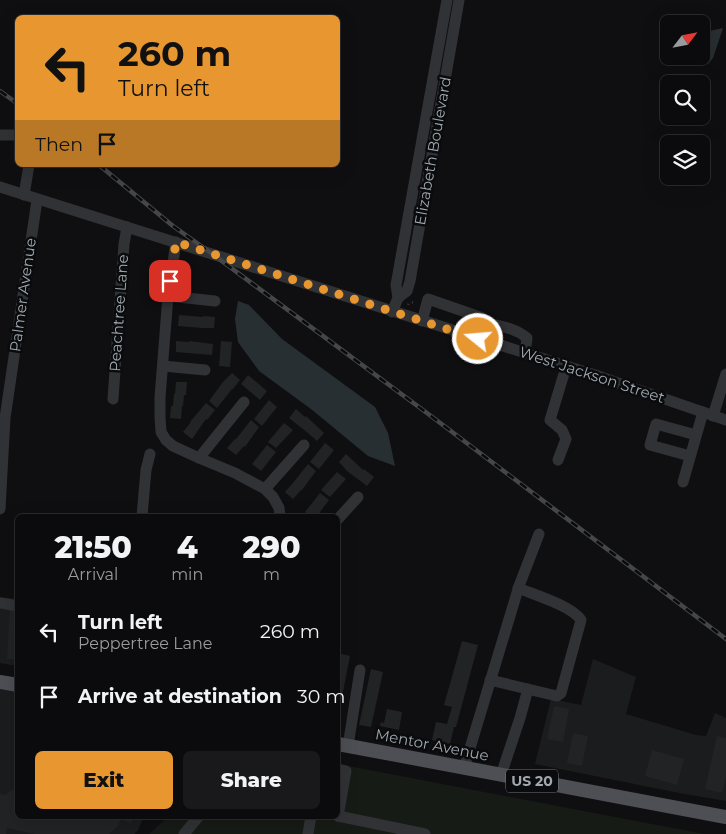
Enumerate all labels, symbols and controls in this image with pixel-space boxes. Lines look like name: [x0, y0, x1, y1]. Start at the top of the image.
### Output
north arrow: [660, 15, 710, 65]
map controls: [660, 15, 710, 185]
text: 260 m: [118, 32, 231, 75]
icon: left: [35, 35, 100, 100]
text: Turn left: [118, 75, 210, 102]
street label: Elizabeth Boulevard: [410, 75, 455, 227]
button: search: [660, 75, 710, 125]
icon: arrive: [93, 130, 121, 158]
text: Then: [35, 133, 83, 156]
button: layers: [660, 135, 710, 185]
street label: Palmer Avenue: [5, 237, 40, 353]
street label: Peachtree Lane: [105, 254, 132, 372]
pin: [149, 260, 191, 302]
icon: arrive: [156, 267, 184, 295]
position arrow: [451, 312, 503, 364]
street label: West Jackson Street: [517, 342, 667, 407]
text: 21:50: [54, 529, 132, 566]
text: 4: [177, 529, 198, 566]
text: 290: [243, 529, 301, 566]
text: Arrival: [68, 565, 118, 584]
text: min: [171, 565, 203, 584]
text: m: [263, 565, 280, 584]
text: Turn left: [78, 611, 163, 634]
icon: left: [35, 618, 63, 646]
text: 260 m: [260, 620, 320, 643]
text: Peppertree Lane: [78, 634, 213, 653]
icon: arrive: [35, 683, 63, 711]
text: Arrive at destination: [78, 685, 282, 708]
text: 30 m: [297, 685, 345, 708]
street label: Mentor Avenue: [374, 724, 490, 765]
button: Exit: [35, 751, 173, 809]
button: Share: [183, 751, 320, 809]
road number: US 20: [506, 769, 558, 792]

